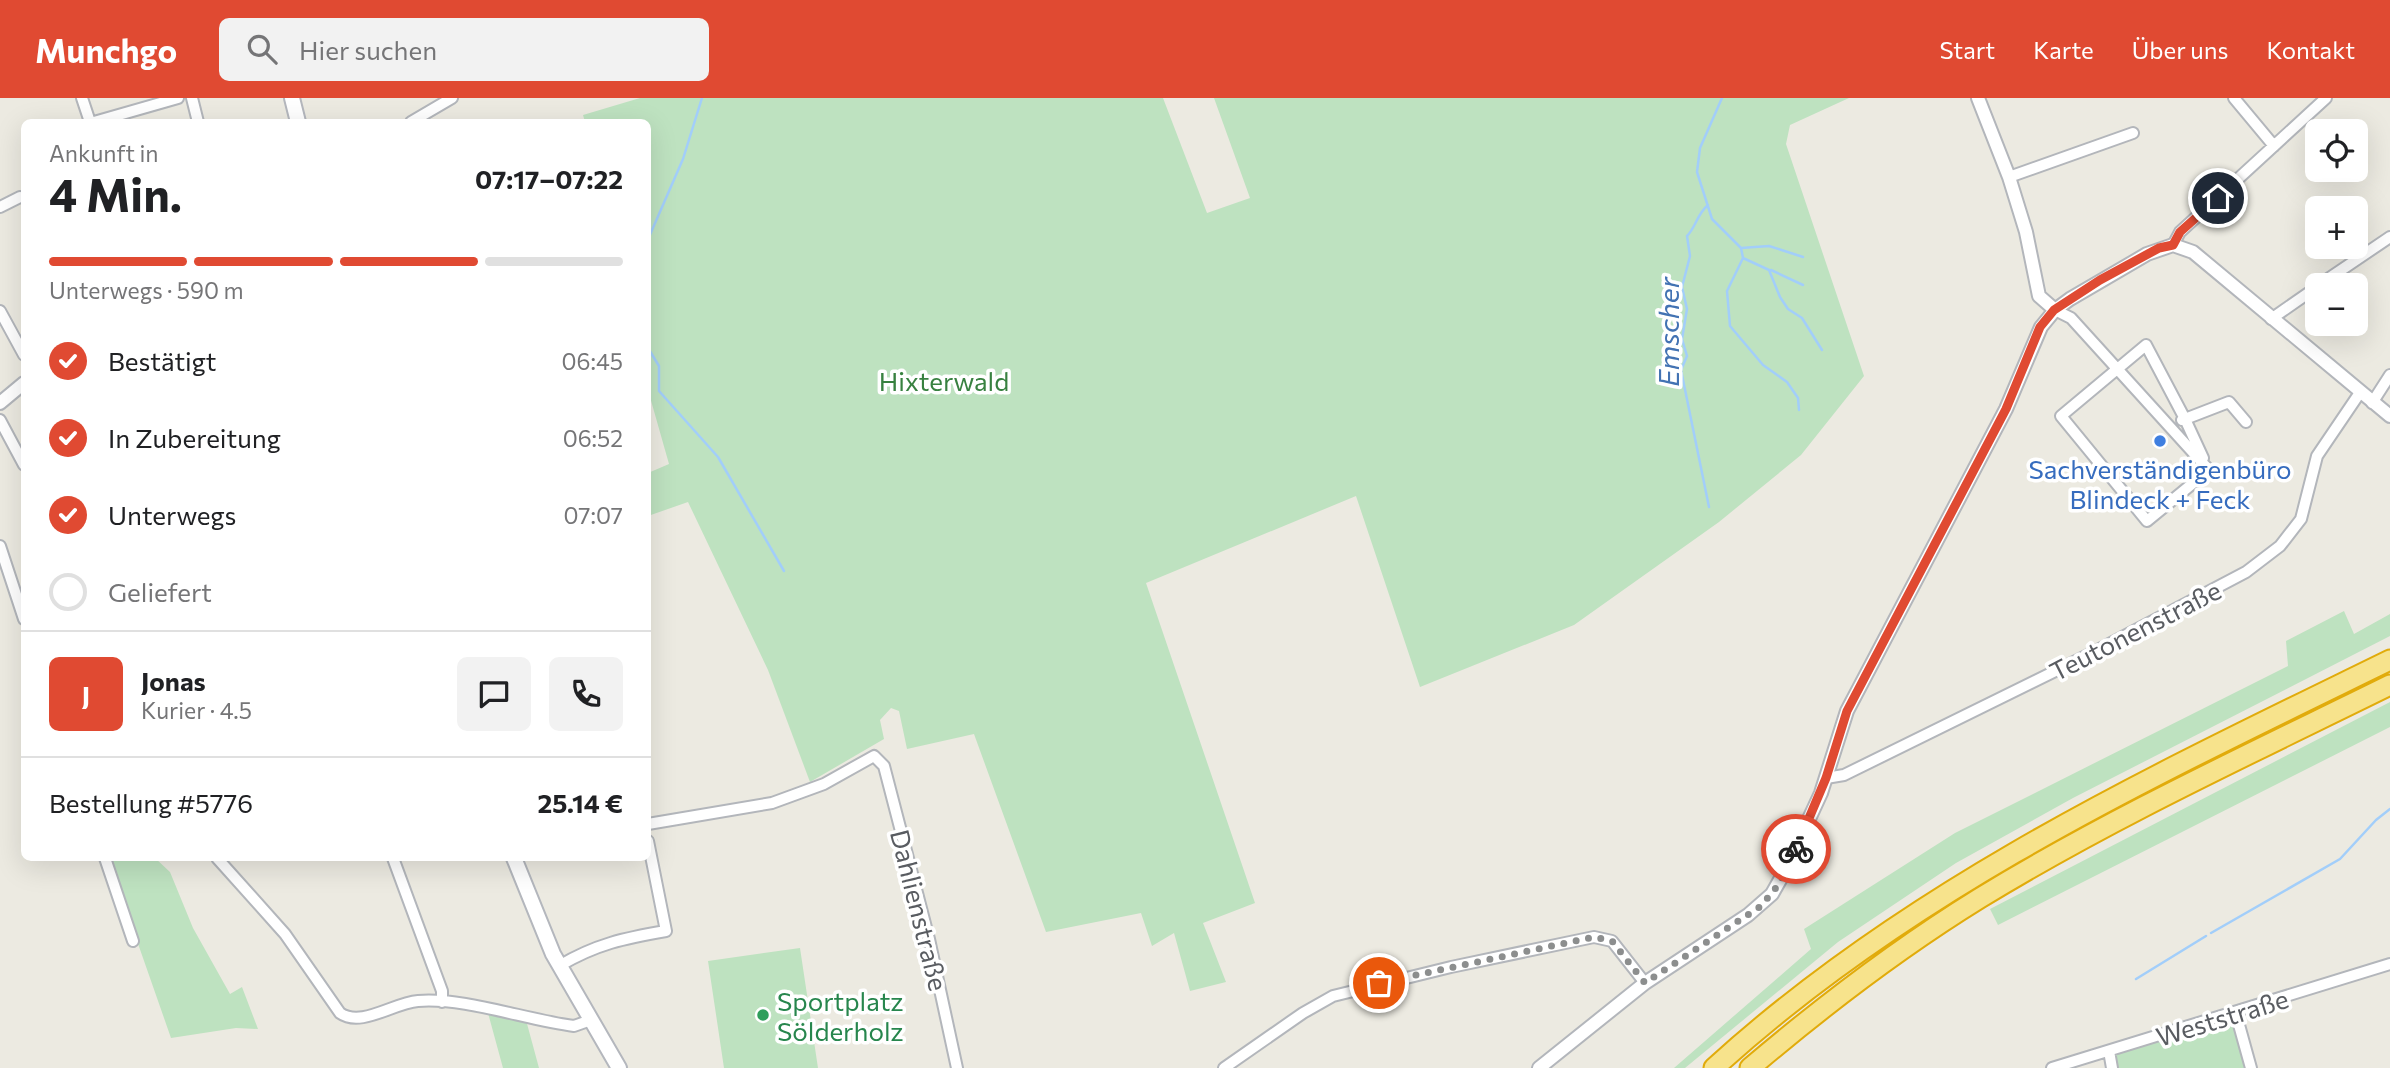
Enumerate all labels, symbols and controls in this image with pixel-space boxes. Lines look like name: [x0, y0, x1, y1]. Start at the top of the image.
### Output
search box: [219, 18, 709, 81]
text: Munchgo: [35, 29, 177, 70]
icon: search: [243, 30, 281, 68]
text: Hier suchen: [299, 34, 437, 65]
text: Start: [1940, 35, 1995, 64]
text: Karte: [2033, 35, 2094, 64]
text: Über uns: [2132, 35, 2228, 64]
text: Kontakt: [2266, 35, 2355, 64]
map controls: [2305, 119, 2368, 336]
button: locate: [2305, 119, 2368, 182]
text: Ankunft in: [49, 139, 159, 167]
text: 07:17–07:22: [475, 163, 623, 194]
text: 4 Min.: [49, 165, 182, 221]
pin: [2188, 168, 2248, 228]
icon: home: [2199, 179, 2237, 217]
button: +: [2305, 196, 2368, 259]
button: −: [2305, 273, 2368, 336]
text: Unterwegs · 590 m: [49, 276, 244, 304]
water label: Emscher: [1651, 276, 1685, 387]
icon: check: [49, 342, 87, 380]
text: Bestätigt: [108, 345, 217, 376]
text: 06:45: [562, 347, 623, 375]
park label: Hixterwald: [879, 365, 1009, 396]
icon: check: [49, 419, 87, 457]
text: In Zubereitung: [108, 422, 281, 453]
text: 06:52: [563, 424, 623, 452]
marker: Sachverständigenbüro Blindeck + Feck: [2152, 433, 2168, 449]
place label: Sachverständigenbüro Blindeck + Feck: [2028, 453, 2292, 514]
icon: check: [49, 496, 87, 534]
text: Unterwegs: [108, 499, 236, 530]
text: 07:07: [563, 501, 623, 529]
street label: Teutonenstraße: [2044, 574, 2226, 686]
text: Geliefert: [108, 576, 212, 607]
button: chat: [457, 657, 531, 731]
button: phone: [549, 657, 623, 731]
text: Jonas: [141, 665, 206, 696]
text: J: [82, 679, 90, 710]
text: Kurier · 4.5: [141, 696, 252, 724]
text: Bestellung #5776: [49, 787, 253, 818]
text: 25.14 €: [537, 787, 623, 818]
courier: [1761, 814, 1831, 884]
street label: Dahlienstraße: [885, 826, 955, 994]
icon: bike: [1777, 830, 1815, 868]
pin: [1349, 953, 1409, 1013]
icon: bag: [1360, 964, 1398, 1002]
street label: Weststraße: [2152, 982, 2292, 1052]
place label: Sportplatz Sölderholz: [777, 985, 903, 1046]
marker: Sportplatz Sölderholz: [755, 1007, 771, 1023]

